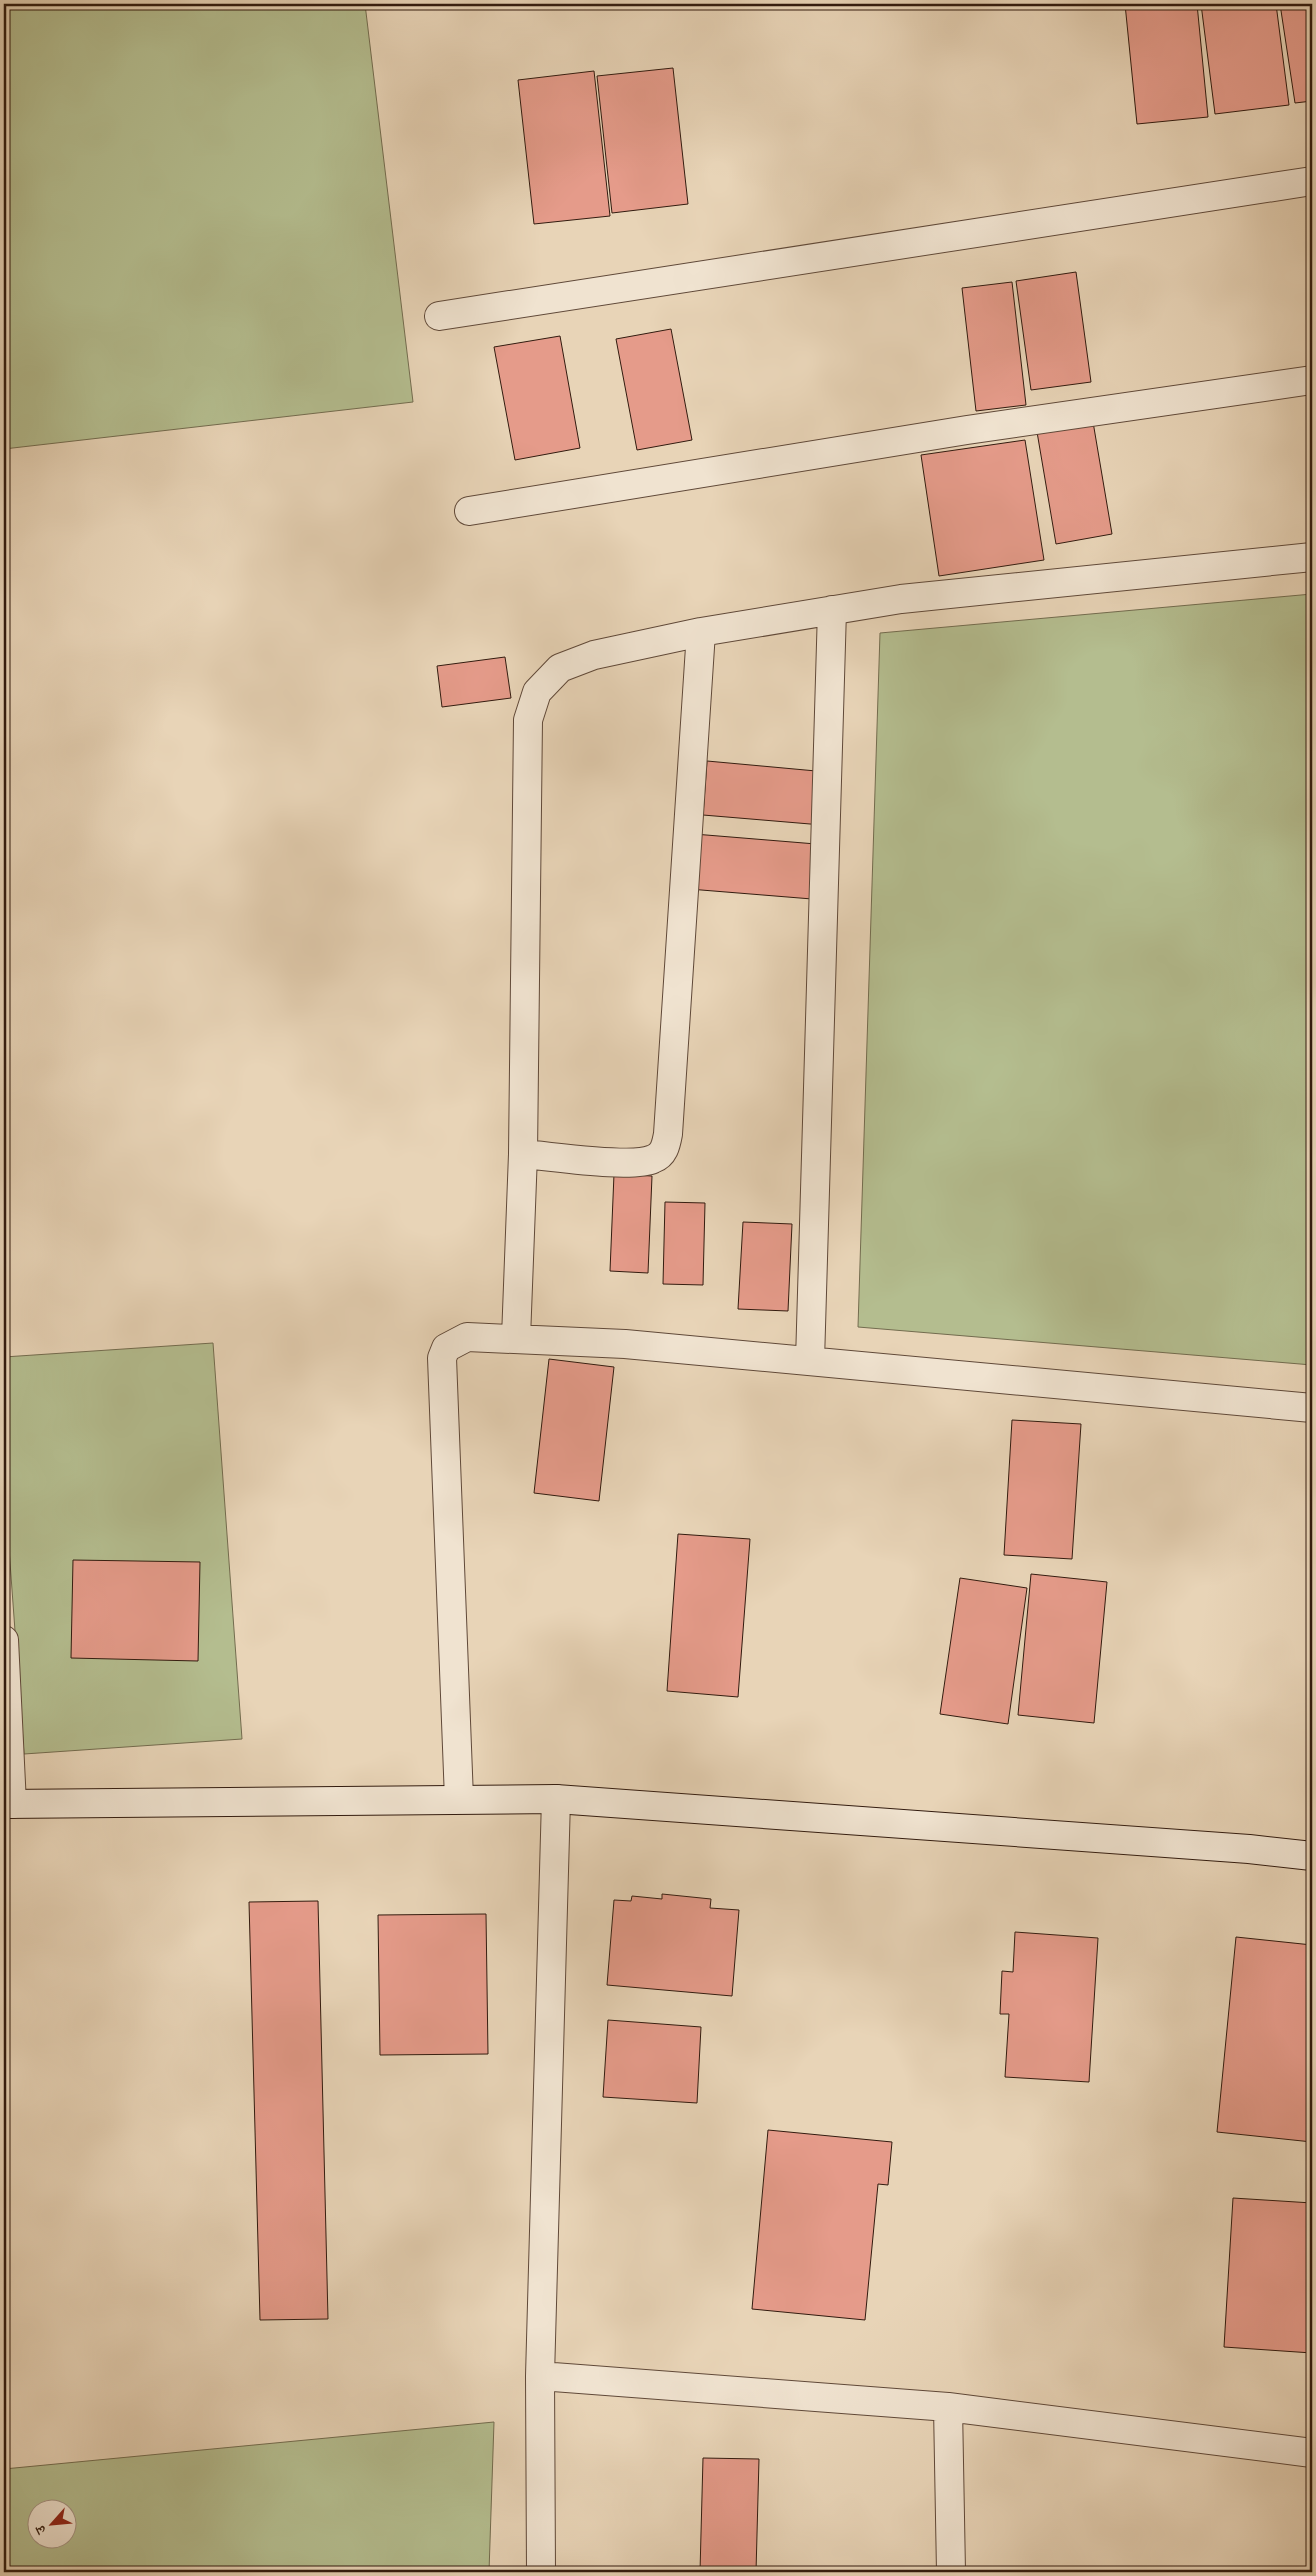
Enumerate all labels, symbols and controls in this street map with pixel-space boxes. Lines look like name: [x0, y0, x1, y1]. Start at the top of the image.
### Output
north arrow: [28, 2498, 78, 2548]
text: उ: [31, 2521, 51, 2538]

